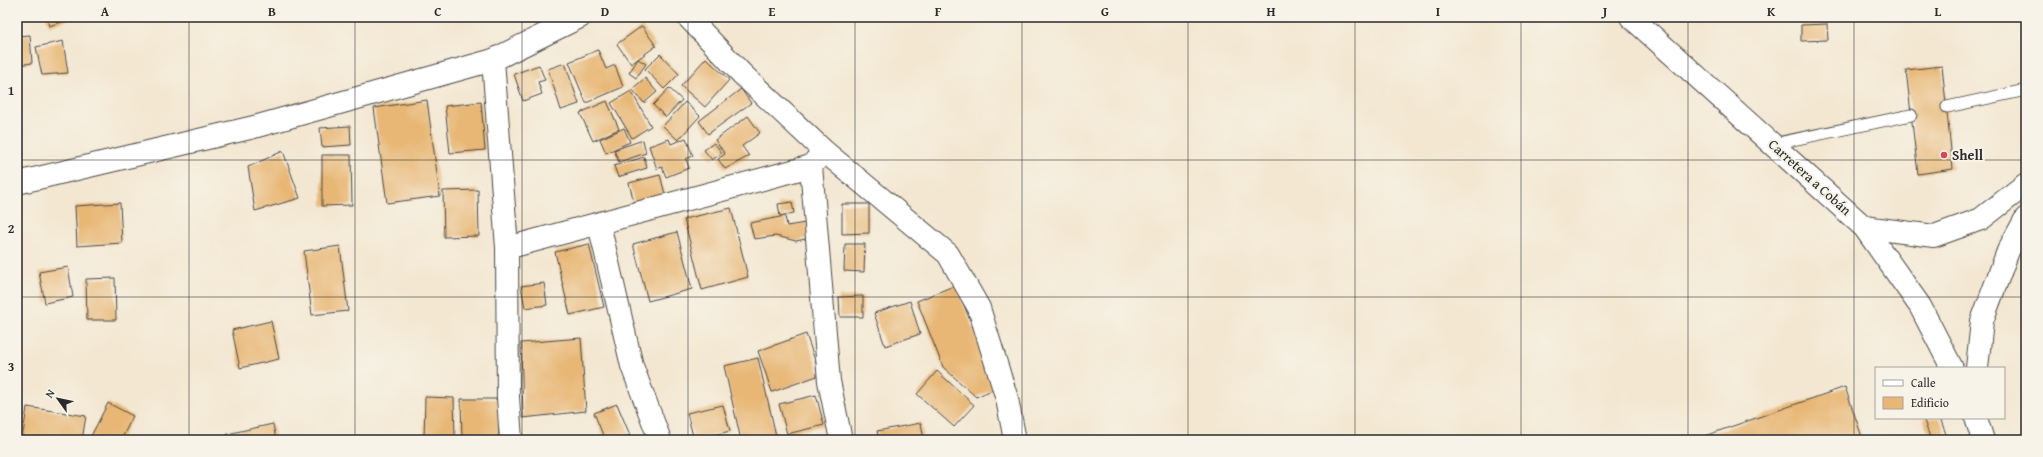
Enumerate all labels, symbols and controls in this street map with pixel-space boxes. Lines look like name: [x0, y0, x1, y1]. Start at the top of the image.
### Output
text: A: [101, 2, 110, 21]
text: B: [268, 2, 276, 21]
text: C: [434, 2, 442, 21]
text: D: [601, 2, 609, 21]
text: E: [769, 2, 776, 21]
text: F: [935, 2, 942, 21]
text: G: [1101, 2, 1109, 21]
text: H: [1266, 2, 1276, 21]
text: I: [1436, 2, 1440, 21]
text: J: [1601, 2, 1608, 21]
text: K: [1767, 2, 1776, 21]
text: L: [1935, 2, 1942, 21]
text: 1: [8, 81, 14, 100]
street label: Carretera a Cobán: [1764, 134, 1856, 220]
place label: Shell: [1952, 145, 1984, 165]
marker: Shell: [1939, 150, 1949, 160]
text: 2: [8, 219, 15, 238]
text: 3: [8, 357, 14, 376]
legend: [1875, 367, 2005, 419]
text: Calle: [1911, 374, 1936, 391]
north arrow: [38, 379, 78, 419]
text: N: [41, 386, 59, 401]
text: Edificio: [1911, 394, 1949, 411]

